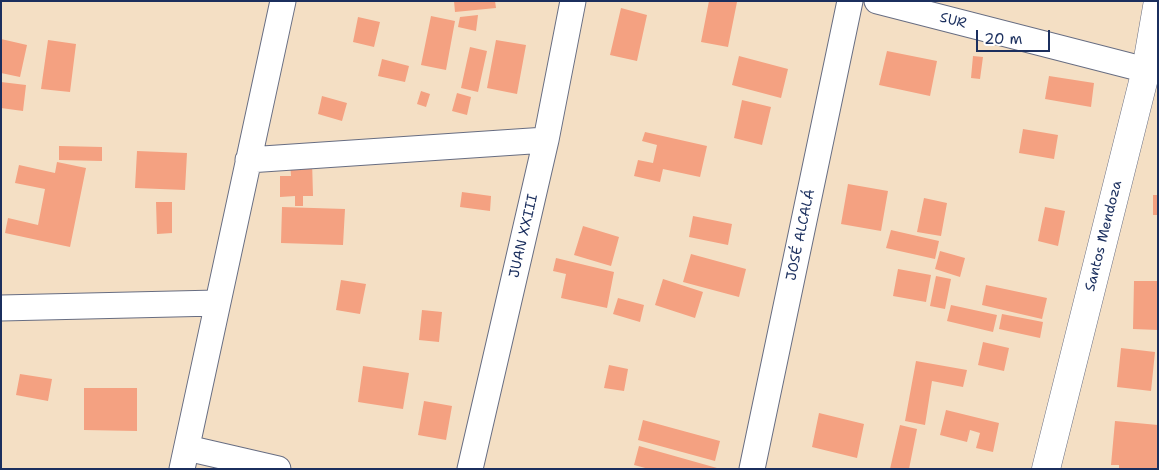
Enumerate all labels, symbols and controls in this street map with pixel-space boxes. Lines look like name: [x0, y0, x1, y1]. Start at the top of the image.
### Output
street label: SUR: [938, 10, 968, 32]
scale bar: [979, 20, 1053, 52]
text: 20 m: [984, 29, 1023, 49]
street label: Santos Mendoza: [1082, 179, 1126, 293]
street label: JOSÉ ALCALÁ: [783, 188, 819, 282]
street label: JUAN XXIII: [506, 192, 542, 280]

